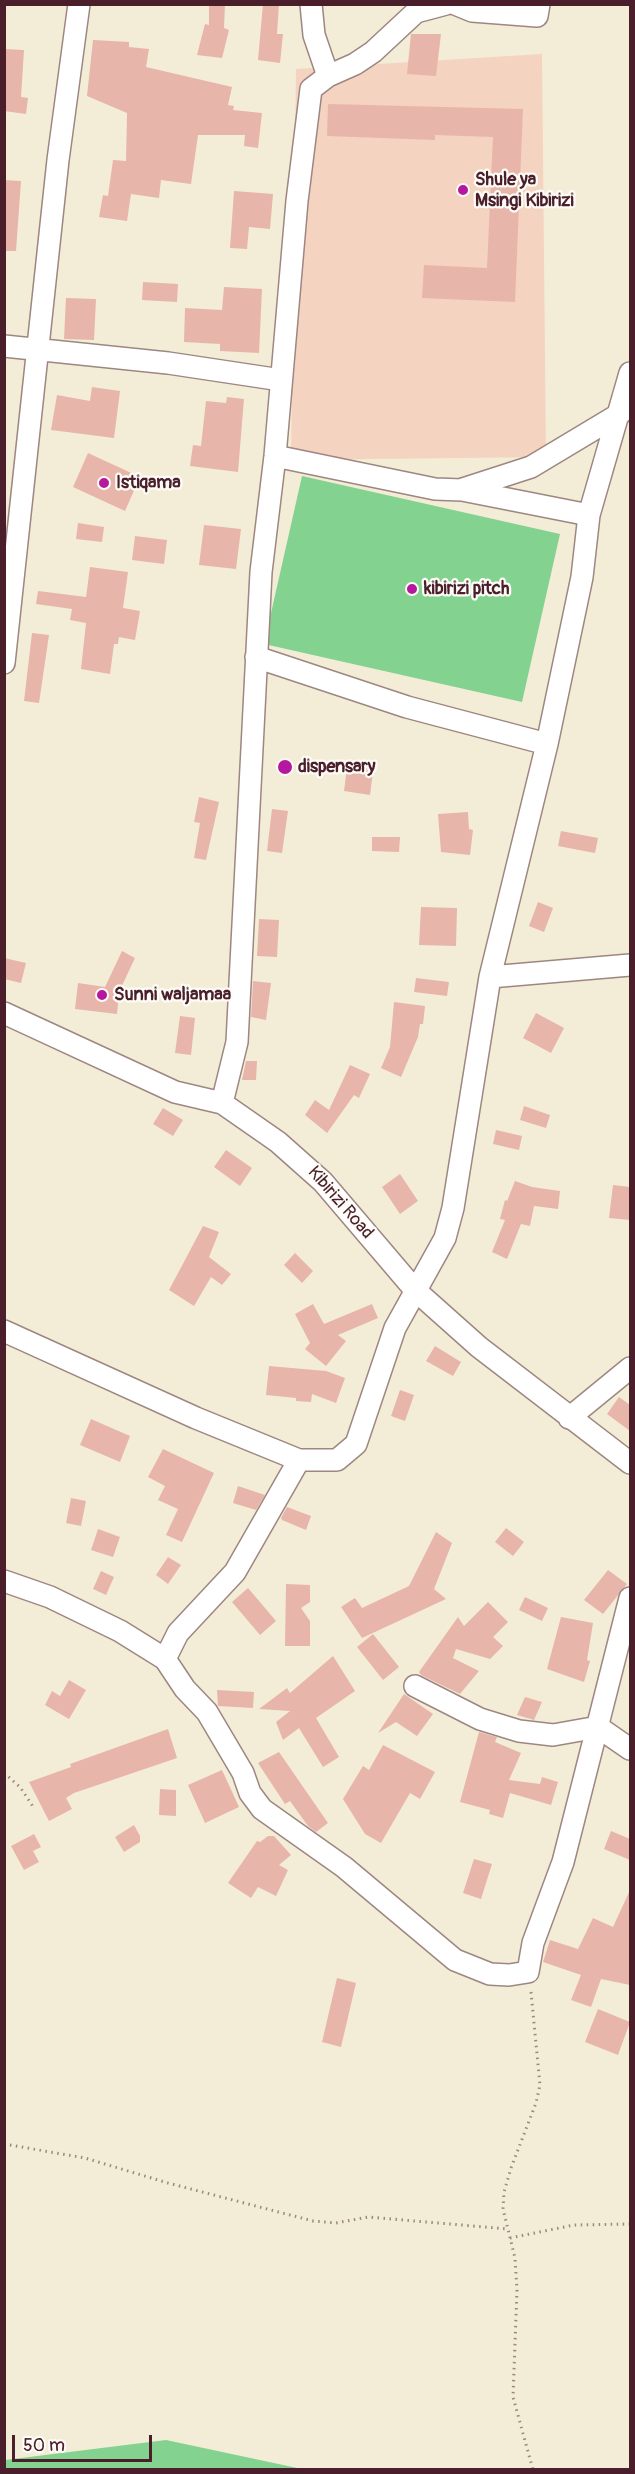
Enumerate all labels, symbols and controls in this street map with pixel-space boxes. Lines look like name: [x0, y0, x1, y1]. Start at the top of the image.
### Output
place label: Shule ya Msingi Kibirizi: [475, 169, 574, 212]
marker: Shule ya Msingi Kibirizi: [456, 183, 470, 197]
place label: Istiqama: [116, 472, 181, 494]
marker: Istiqama: [97, 476, 111, 490]
place label: kibirizi pitch: [424, 578, 509, 600]
marker: kibirizi pitch: [405, 582, 419, 596]
place label: dispensary: [298, 756, 375, 778]
marker: dispensary: [276, 758, 294, 776]
place label: Sunni waljamaa: [114, 984, 231, 1006]
marker: Sunni waljamaa: [95, 988, 109, 1002]
street label: Kibirizi Road: [302, 1162, 378, 1244]
scale bar: [15, 2423, 154, 2461]
text: 50 m: [23, 2434, 65, 2457]

